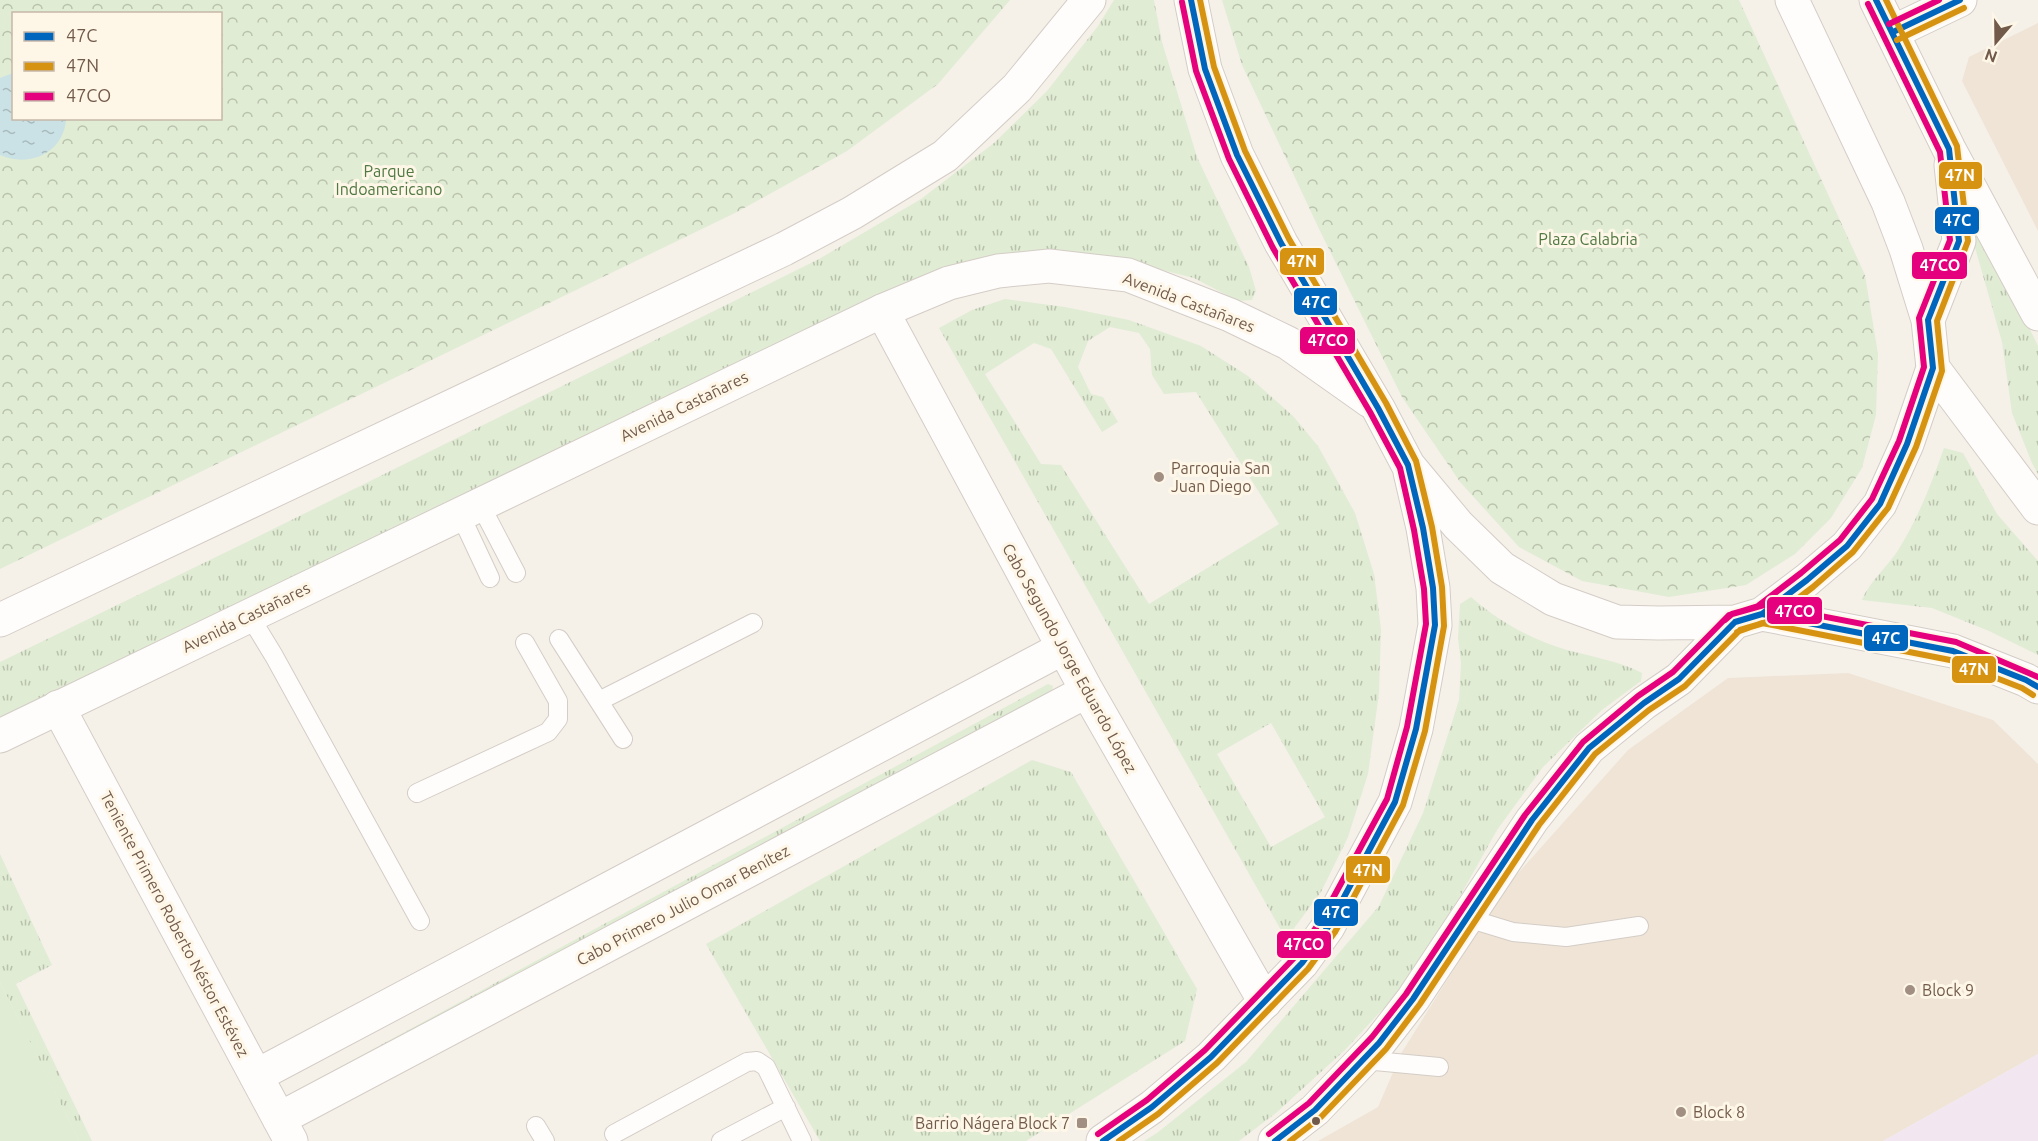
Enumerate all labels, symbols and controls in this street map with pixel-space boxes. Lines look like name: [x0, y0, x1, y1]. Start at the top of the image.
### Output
legend: [12, 12, 222, 120]
north arrow: [1966, 12, 2026, 72]
text: 47C: [66, 25, 97, 45]
text: N: [1982, 46, 2000, 67]
text: 47N: [66, 55, 99, 75]
text: 47CO: [66, 85, 111, 105]
line badge: 47N: [1938, 161, 1983, 190]
park label: Parque Indoamericano: [336, 162, 442, 198]
text: 47N: [1945, 166, 1975, 184]
line badge: 47C: [1934, 206, 1980, 235]
text: 47C: [1943, 211, 1971, 229]
park label: Plaza Calabria: [1538, 230, 1638, 248]
line badge: 47N: [1279, 247, 1325, 276]
line badge: 47CO: [1911, 251, 1968, 280]
text: 47N: [1287, 252, 1317, 270]
text: 47CO: [1920, 256, 1960, 274]
street label: Avenida Castañares: [1121, 269, 1257, 335]
line badge: 47C: [1293, 287, 1338, 316]
text: 47C: [1302, 293, 1330, 311]
line badge: 47CO: [1299, 326, 1356, 355]
text: 47CO: [1308, 331, 1348, 349]
street label: Avenida Castañares: [617, 367, 751, 445]
place label: Parroquia San Juan Diego: [1171, 459, 1270, 495]
marker: Parroquia San Juan Diego: [1152, 470, 1166, 484]
street label: Cabo Segundo Jorge Eduardo López: [999, 540, 1141, 776]
street label: Avenida Castañares: [179, 578, 313, 656]
line badge: 47CO: [1766, 596, 1823, 625]
text: 47CO: [1775, 602, 1815, 620]
line badge: 47C: [1863, 624, 1909, 652]
text: 47C: [1872, 629, 1900, 647]
line badge: 47N: [1951, 655, 1997, 684]
text: 47N: [1959, 660, 1989, 678]
street label: Teniente Primero Roberto Néstor Estévez: [97, 788, 253, 1060]
street label: Cabo Primero Julio Omar Benítez: [574, 841, 792, 969]
line badge: 47N: [1345, 855, 1391, 884]
text: 47N: [1353, 861, 1383, 879]
line badge: 47C: [1313, 898, 1359, 927]
text: 47C: [1322, 903, 1350, 921]
line badge: 47CO: [1276, 930, 1332, 959]
text: 47CO: [1284, 935, 1324, 953]
place label: Block 9: [1922, 981, 1974, 999]
marker: Block 9: [1903, 983, 1917, 997]
place label: Block 8: [1693, 1103, 1745, 1121]
marker: Block 8: [1674, 1105, 1688, 1119]
place label: Barrio Nágera Block 7: [915, 1114, 1070, 1132]
unlabelled marker: [1310, 1115, 1322, 1127]
marker: Barrio Nágera Block 7: [1075, 1116, 1089, 1130]

